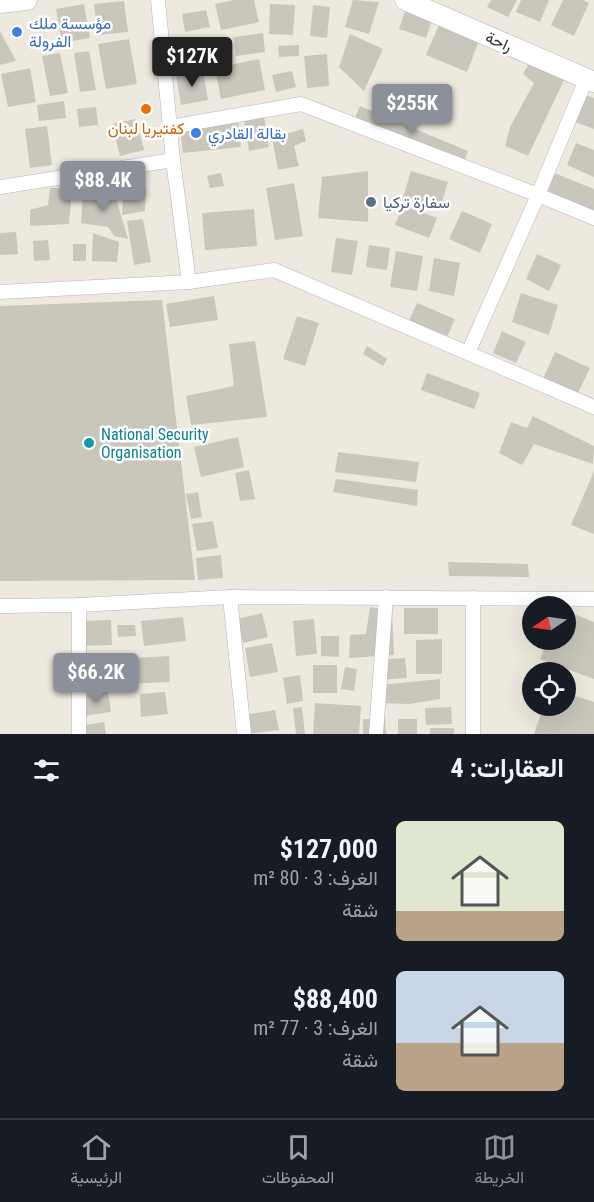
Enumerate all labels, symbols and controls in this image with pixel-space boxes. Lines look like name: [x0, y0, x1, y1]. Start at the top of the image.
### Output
place label: مؤسسة ملك الفرولة: [29, 14, 111, 52]
marker: مؤسسة ملك الفرولة: [10, 25, 24, 39]
street label: راحة: [482, 27, 515, 57]
pin: $127K: [150, 37, 234, 88]
text: $127K: [166, 44, 218, 68]
pin: $255K: [370, 84, 454, 135]
text: $255K: [386, 91, 438, 115]
marker: كفتيريا لبنان: [139, 102, 153, 116]
place label: كفتيريا لبنان: [108, 119, 184, 139]
place label: بقالة القادري: [208, 124, 286, 147]
marker: بقالة القادري: [189, 126, 203, 140]
pin: $88.4K: [54, 161, 152, 212]
text: $88.4K: [74, 168, 132, 192]
place label: سفارة تركيا: [383, 193, 450, 213]
marker: سفارة تركيا: [364, 195, 378, 209]
place label: National Security Organisation: [101, 425, 209, 462]
marker: National Security Organisation: [82, 436, 96, 450]
north arrow: [522, 596, 576, 650]
map controls: [522, 596, 576, 716]
pin: $66.2K: [47, 653, 145, 704]
text: $66.2K: [67, 660, 125, 684]
button: locate: [522, 662, 576, 716]
text: العقارات: 4: [451, 753, 564, 783]
icon: filters: [30, 754, 63, 787]
text: $127,000: [280, 834, 378, 864]
icon: home: [444, 845, 516, 917]
text: الغرف: 3 · 80 m²: [253, 866, 378, 890]
text: شقة: [342, 898, 378, 922]
text: $88,400: [293, 984, 378, 1014]
icon: home: [444, 995, 516, 1067]
text: الغرف: 3 · 77 m²: [253, 1016, 378, 1040]
text: شقة: [342, 1048, 378, 1072]
tab: الرئيسية: [70, 1131, 122, 1192]
tab: المحفوظات: [262, 1131, 334, 1192]
tab: الخريطة: [474, 1131, 524, 1192]

